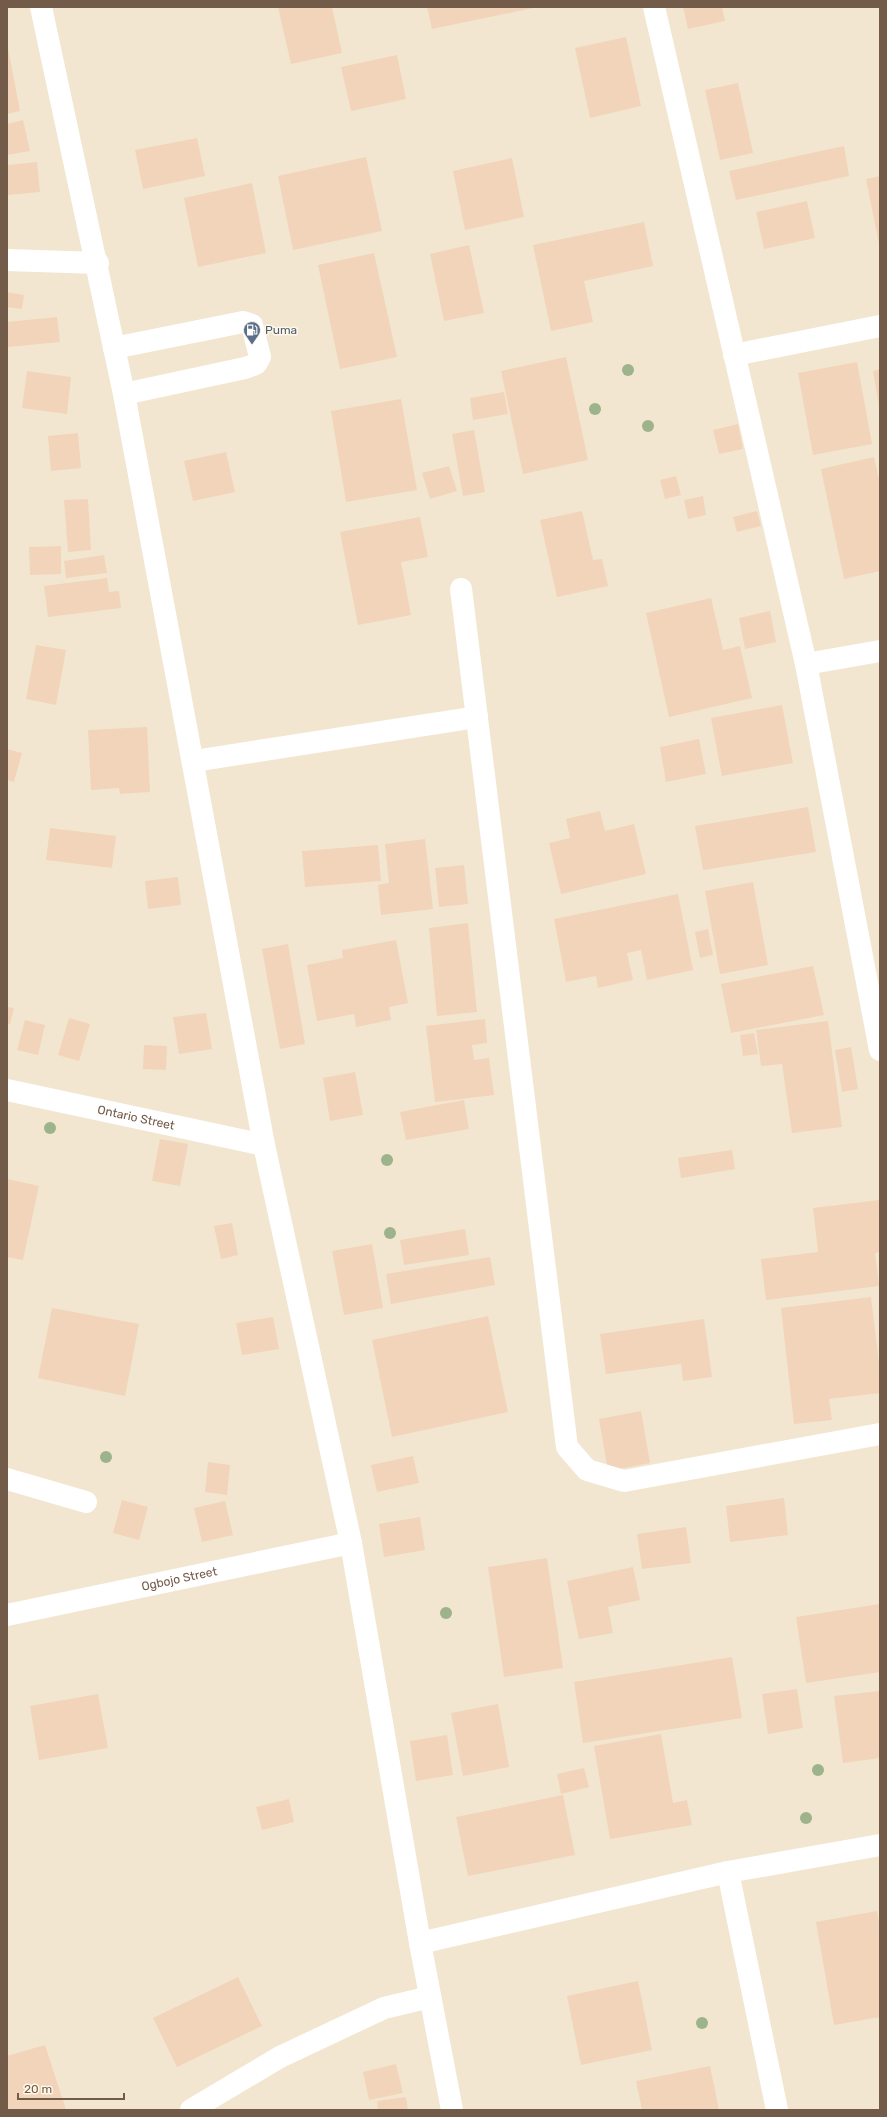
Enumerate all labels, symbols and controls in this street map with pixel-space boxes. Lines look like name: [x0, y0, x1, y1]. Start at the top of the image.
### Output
fuel station icon: Puma: [242, 320, 262, 345]
place label: Puma: [265, 323, 297, 337]
street label: Ontario Street: [96, 1103, 176, 1133]
street label: Ogbojo Street: [140, 1564, 219, 1594]
scale bar: [18, 2075, 124, 2101]
text: 20 m: [24, 2082, 52, 2096]

